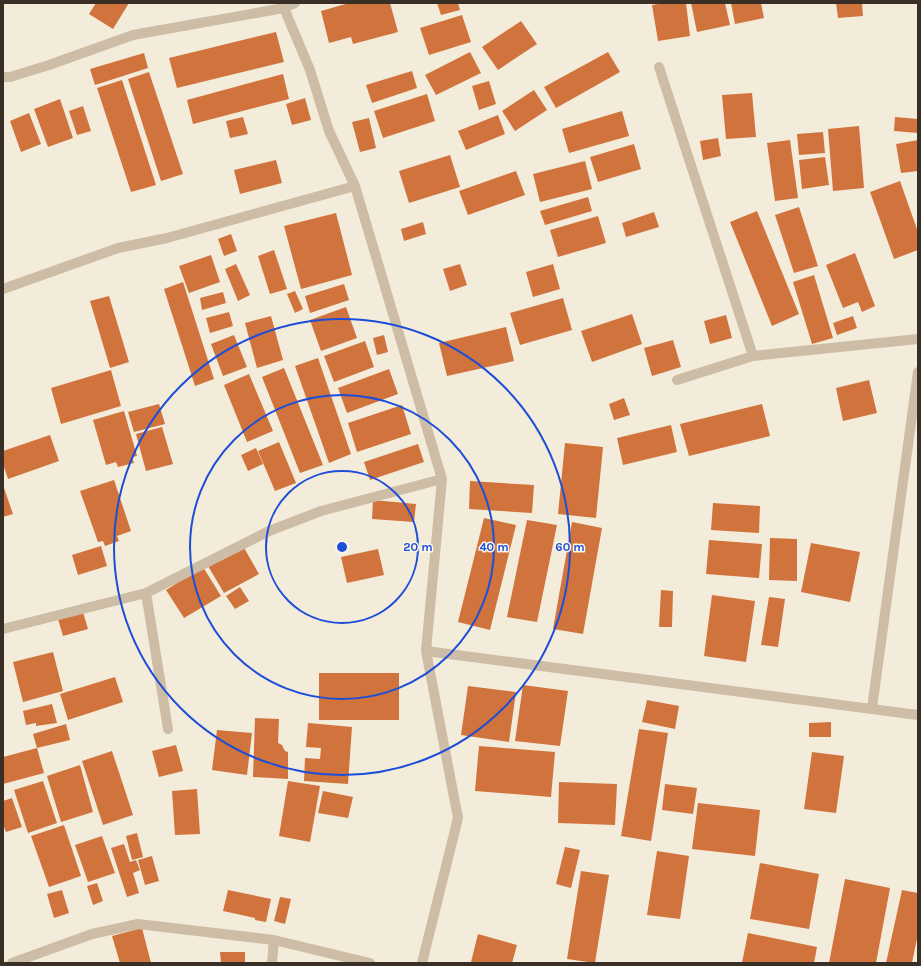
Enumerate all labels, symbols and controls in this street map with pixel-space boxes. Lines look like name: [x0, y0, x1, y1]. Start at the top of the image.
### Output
centre of rings: [335, 540, 349, 554]
text: 20 m: [403, 540, 433, 554]
text: 40 m: [479, 540, 509, 554]
text: 60 m: [555, 540, 585, 554]

